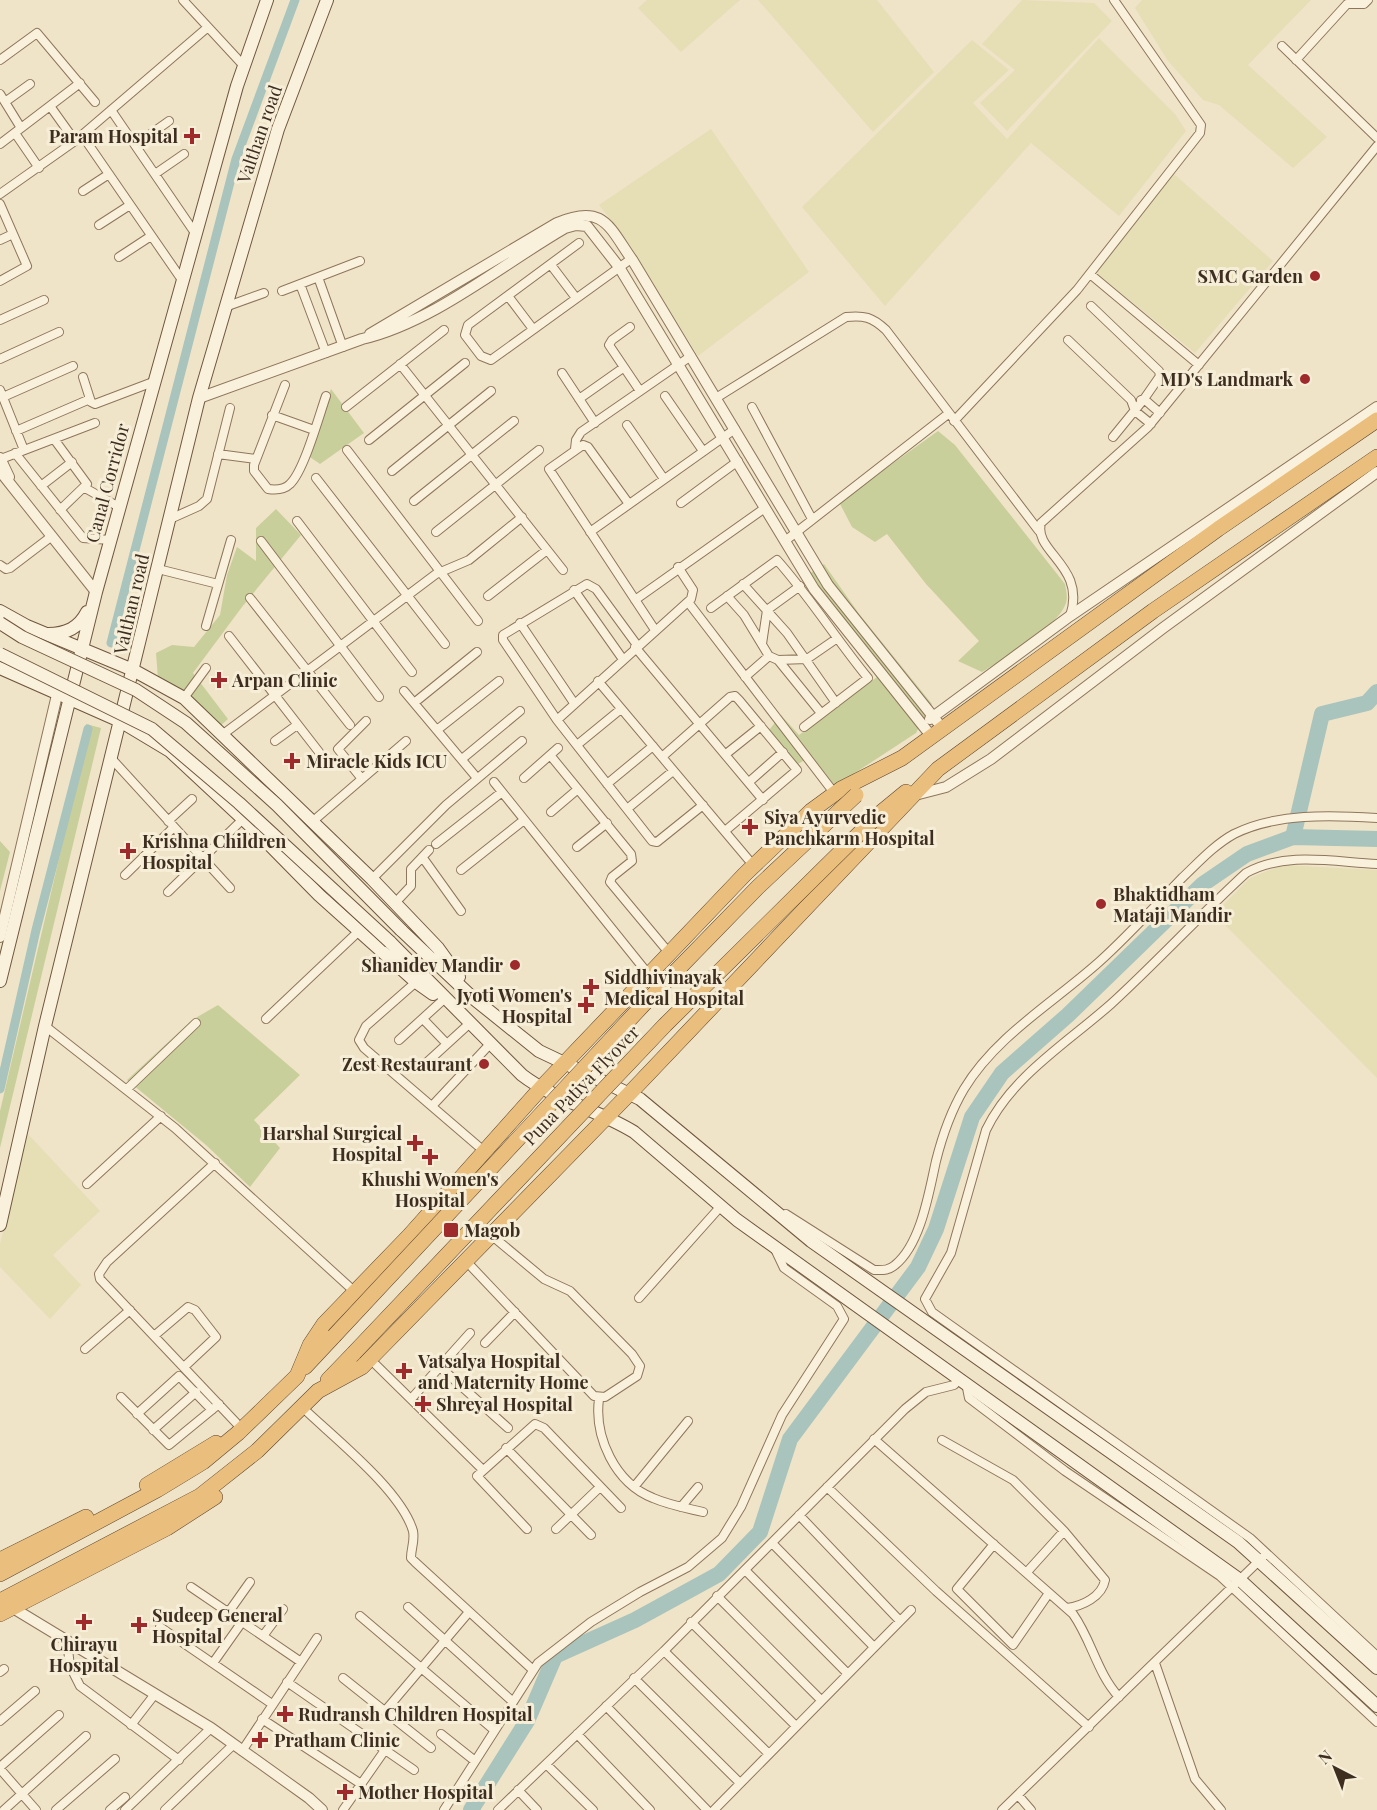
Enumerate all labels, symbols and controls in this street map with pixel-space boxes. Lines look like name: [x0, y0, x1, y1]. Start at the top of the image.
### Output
street label: Valthan road: [231, 81, 287, 187]
place label: Param Hospital: [49, 124, 178, 148]
marker: Param Hospital: [183, 127, 201, 145]
place label: SMC Garden: [1198, 264, 1303, 288]
marker: SMC Garden: [1308, 269, 1322, 283]
place label: MD's Landmark: [1160, 367, 1293, 391]
marker: MD's Landmark: [1298, 372, 1312, 386]
street label: Canal Corridor: [80, 421, 134, 545]
street label: Valthan road: [108, 551, 154, 658]
place label: Arpan Clinic: [231, 668, 337, 692]
marker: Arpan Clinic: [210, 671, 228, 689]
place label: Miracle Kids ICU: [306, 749, 448, 773]
marker: Miracle Kids ICU: [283, 752, 301, 770]
place label: Siya Ayurvedic Panchkarm Hospital: [764, 805, 935, 850]
marker: Siya Ayurvedic Panchkarm Hospital: [741, 818, 759, 836]
place label: Krishna Children Hospital: [142, 829, 286, 874]
marker: Krishna Children Hospital: [119, 842, 137, 860]
place label: Bhaktidham Mataji Mandir: [1113, 882, 1232, 927]
marker: Bhaktidham Mataji Mandir: [1094, 897, 1108, 911]
place label: Shanidev Mandir: [361, 953, 504, 977]
marker: Shanidev Mandir: [508, 958, 522, 972]
place label: Siddhivinayak Medical Hospital: [604, 965, 745, 1010]
marker: Siddhivinayak Medical Hospital: [582, 978, 600, 996]
place label: Jyoti Women's Hospital: [456, 983, 572, 1028]
marker: Jyoti Women's Hospital: [577, 996, 595, 1014]
street label: Puna Patiya Flyover: [518, 1020, 644, 1150]
place label: Zest Restaurant: [342, 1052, 473, 1076]
marker: Zest Restaurant: [477, 1057, 491, 1071]
place label: Harshal Surgical Hospital: [262, 1121, 402, 1166]
marker: Harshal Surgical Hospital: [406, 1134, 424, 1152]
marker: Khushi Women's Hospital: [421, 1148, 439, 1166]
place label: Khushi Women's Hospital: [361, 1167, 499, 1212]
place label: Magob: [464, 1218, 520, 1242]
marker: Magob: [442, 1221, 460, 1239]
place label: Vatsalya Hospital and Maternity Home: [417, 1349, 589, 1394]
marker: Vatsalya Hospital and Maternity Home: [395, 1362, 413, 1380]
place label: Shreyal Hospital: [436, 1392, 573, 1416]
marker: Shreyal Hospital: [414, 1395, 432, 1413]
place label: Sudeep General Hospital: [152, 1603, 283, 1648]
marker: Chirayu Hospital: [75, 1613, 93, 1631]
marker: Sudeep General Hospital: [130, 1616, 148, 1634]
place label: Chirayu Hospital: [49, 1632, 120, 1677]
place label: Rudransh Children Hospital: [298, 1702, 533, 1726]
marker: Rudransh Children Hospital: [276, 1705, 294, 1723]
place label: Pratham Clinic: [274, 1728, 400, 1752]
marker: Pratham Clinic: [251, 1731, 269, 1749]
north arrow: [1305, 1738, 1365, 1798]
text: N: [1313, 1745, 1336, 1768]
place label: Mother Hospital: [358, 1780, 494, 1804]
marker: Mother Hospital: [336, 1783, 354, 1801]

